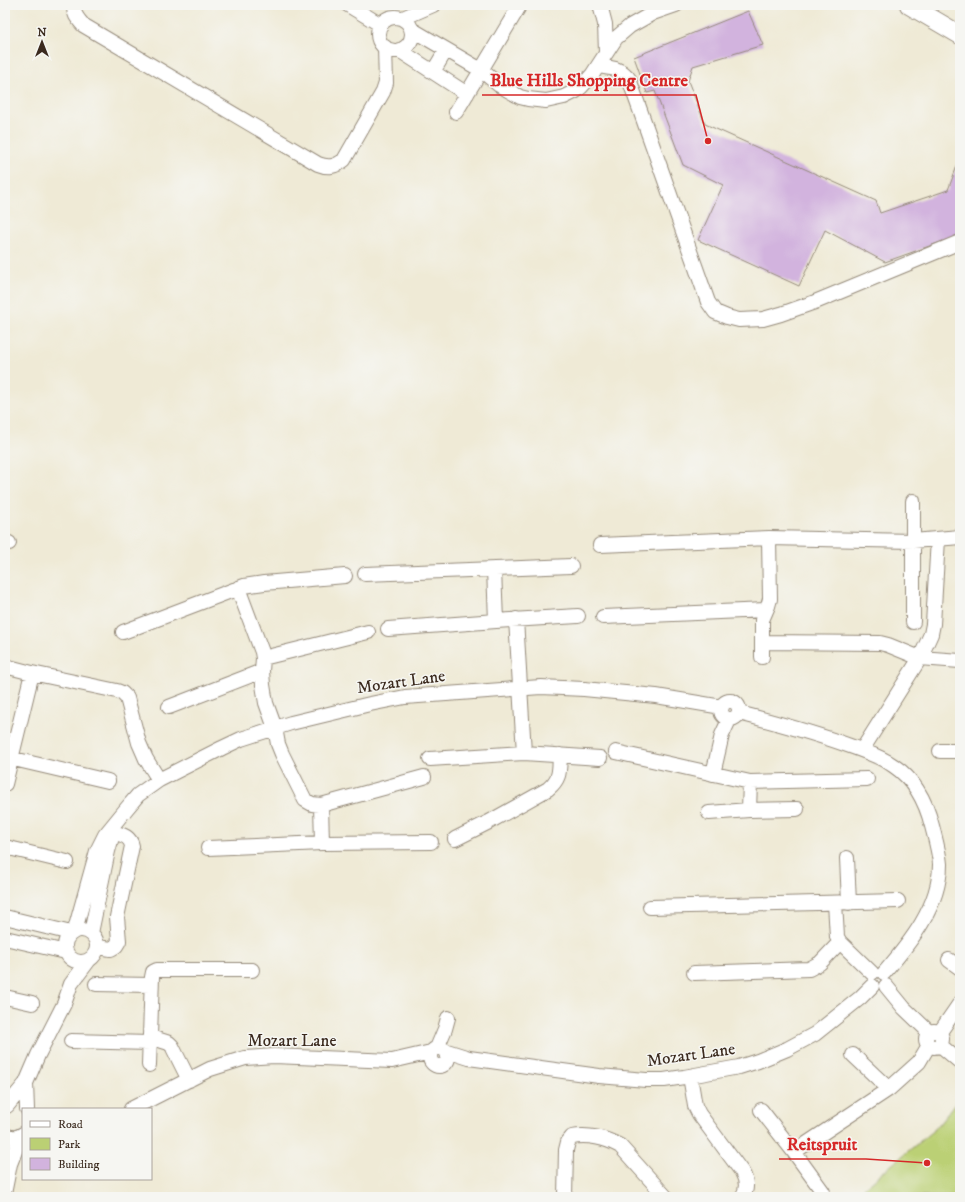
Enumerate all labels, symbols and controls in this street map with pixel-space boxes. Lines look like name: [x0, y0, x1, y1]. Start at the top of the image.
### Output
north arrow: [22, 22, 62, 62]
text: N: [37, 26, 47, 40]
callout: Blue Hills Shopping Centre: [482, 65, 696, 95]
text: Blue Hills Shopping Centre: [490, 70, 689, 92]
street label: Mozart Lane: [355, 665, 447, 699]
street label: Mozart Lane: [248, 1030, 336, 1052]
street label: Mozart Lane: [645, 1038, 737, 1072]
legend: [22, 1108, 152, 1180]
text: Road: [58, 1117, 83, 1132]
callout: Reitspruit: [779, 1129, 866, 1159]
text: Reitspruit: [787, 1134, 857, 1156]
text: Park: [58, 1137, 80, 1152]
text: Building: [58, 1157, 99, 1172]

